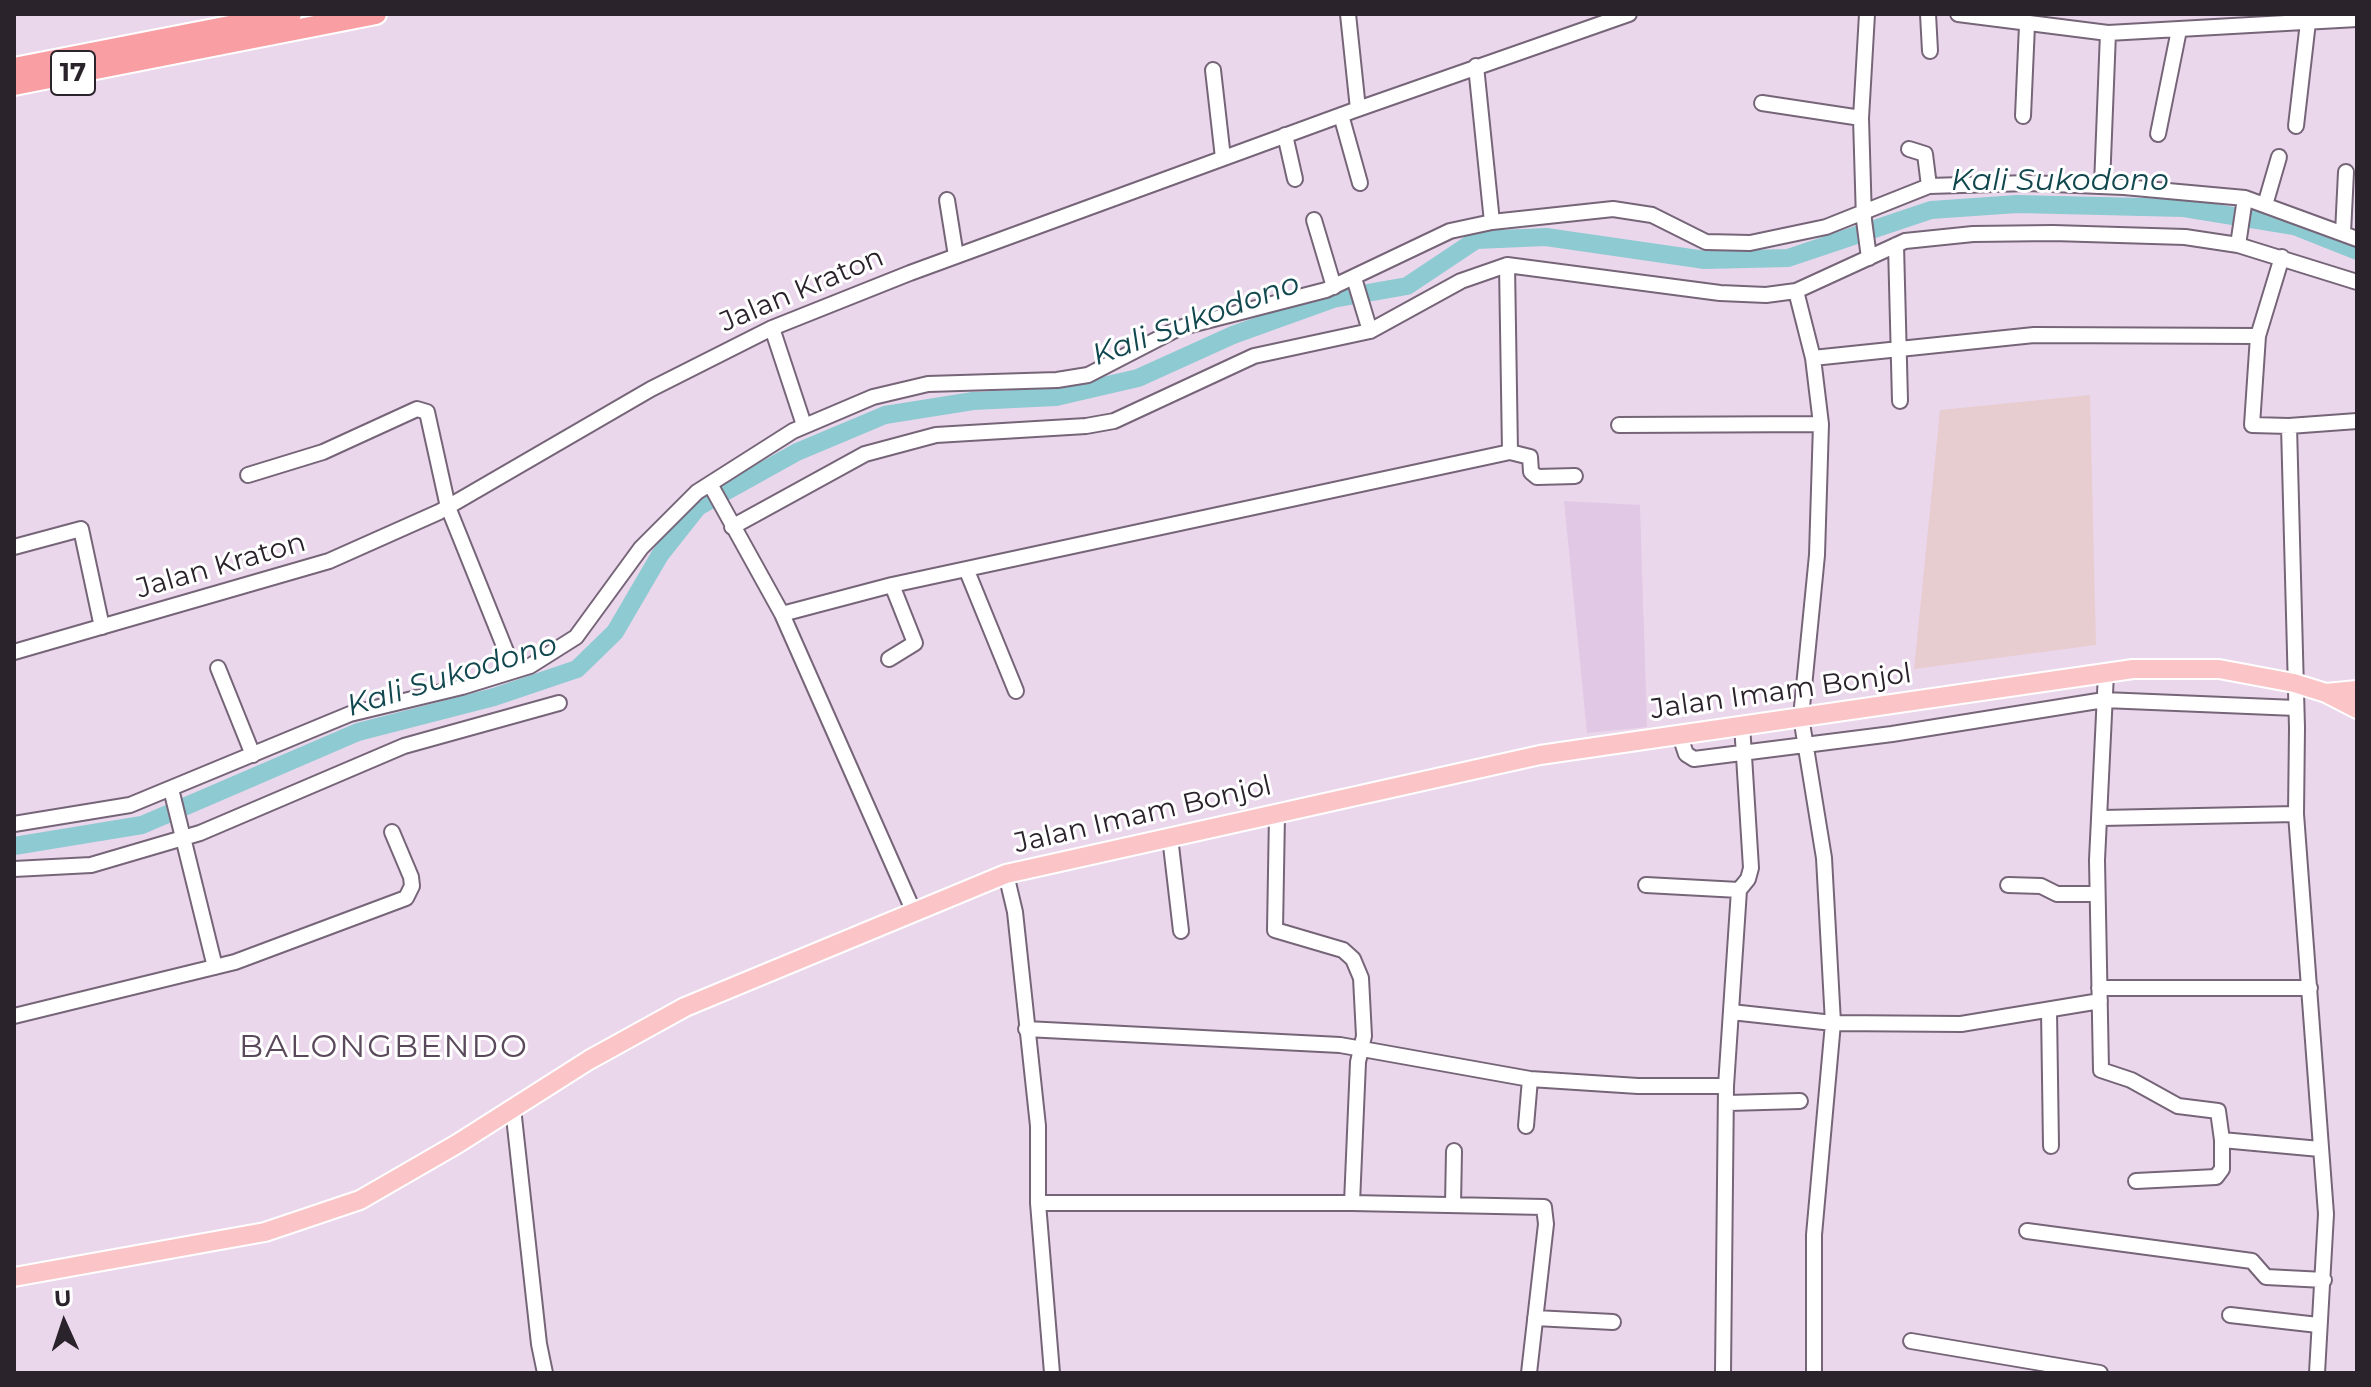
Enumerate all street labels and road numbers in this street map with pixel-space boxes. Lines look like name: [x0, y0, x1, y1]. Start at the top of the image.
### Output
road number: 17: [51, 51, 95, 95]
street label: Jalan Kraton: [715, 240, 889, 340]
street label: Jalan Kraton: [133, 526, 309, 606]
street label: Jalan Imam Bonjol: [1648, 657, 1914, 727]
street label: Jalan Imam Bonjol: [1011, 769, 1275, 861]

